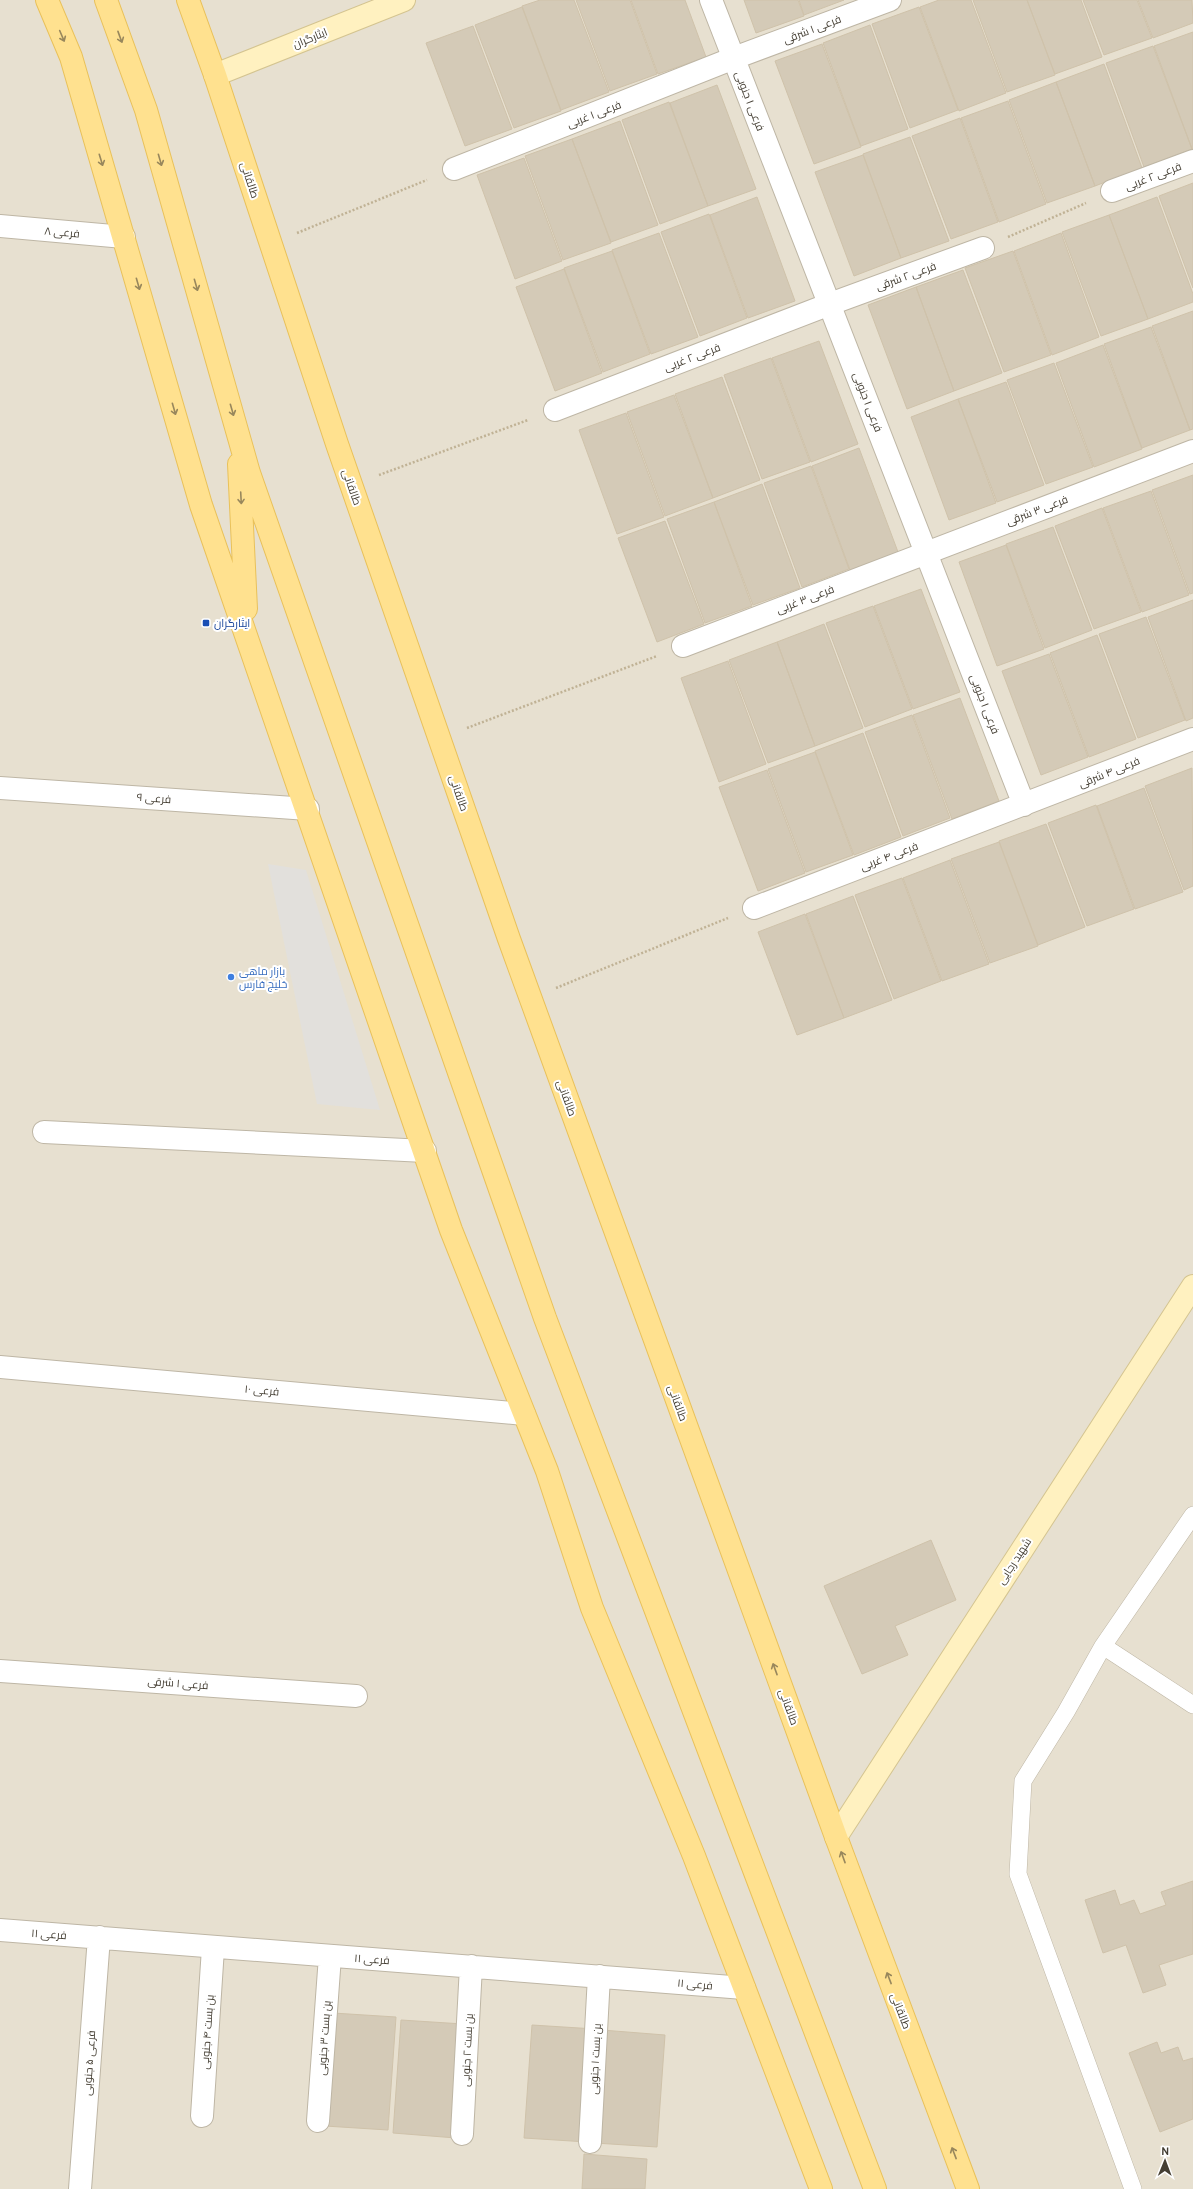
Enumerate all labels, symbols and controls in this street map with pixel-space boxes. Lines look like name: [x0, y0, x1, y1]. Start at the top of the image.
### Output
street label: فرعی ۱ شرقی: [781, 12, 843, 46]
street label: ایثارگران: [291, 25, 329, 51]
one-way arrow: [59, 30, 66, 42]
one-way arrow: [116, 30, 124, 42]
street label: فرعی ۱ جنوبی: [732, 69, 768, 133]
street label: فرعی ۱ غربی: [565, 97, 623, 131]
one-way arrow: [98, 153, 105, 166]
one-way arrow: [157, 153, 164, 166]
street label: فرعی ۲ غربی: [1123, 159, 1183, 193]
street label: طالقانی: [238, 160, 262, 200]
street label: فرعی ۸: [44, 223, 80, 241]
street label: فرعی ۲ شرقی: [874, 259, 938, 293]
one-way arrow: [135, 278, 142, 291]
one-way arrow: [193, 278, 200, 291]
street label: فرعی ۲ غربی: [662, 340, 722, 374]
street label: فرعی ۱ جنوبی: [850, 370, 886, 434]
one-way arrow: [171, 403, 178, 416]
one-way arrow: [229, 403, 236, 416]
street label: طالقانی: [339, 467, 365, 507]
one-way arrow: [237, 491, 244, 504]
street label: فرعی ۳ شرقی: [1004, 492, 1070, 528]
street label: فرعی ۳ غربی: [774, 582, 836, 616]
place label: ایثارگران: [214, 616, 250, 630]
marker: ایثارگران: [201, 618, 211, 628]
street label: فرعی ۱ جنوبی: [967, 672, 1003, 736]
street label: فرعی ۴ شرقی: [1076, 753, 1142, 791]
street label: طالقانی: [446, 773, 472, 813]
street label: فرعی ۹: [136, 790, 172, 806]
street label: فرعی ۴ غربی: [858, 839, 920, 873]
place label: بازار ماهی خلیج فارس: [239, 964, 287, 992]
marker: بازار ماهی خلیج فارس: [226, 972, 236, 982]
street label: طالقانی: [554, 1078, 580, 1118]
street label: فرعی ۱۰: [244, 1382, 280, 1398]
street label: طالقانی: [665, 1383, 691, 1423]
street label: شهید رجایی: [994, 1535, 1034, 1587]
one-way arrow: [770, 1663, 778, 1675]
street label: فرعی ۱ شرقی: [147, 1674, 209, 1692]
street label: طالقانی: [776, 1687, 802, 1727]
one-way arrow: [839, 1851, 847, 1863]
street label: فرعی ۱۱: [31, 1926, 67, 1942]
street label: فرعی ۱۱: [354, 1951, 390, 1967]
one-way arrow: [884, 1973, 892, 1985]
street label: فرعی ۱۱: [677, 1975, 713, 1993]
street label: طالقانی: [888, 1991, 914, 2031]
street label: بن بست ۴ جنوبی: [197, 1994, 217, 2070]
street label: بن بست ۳ جنوبی: [314, 2000, 334, 2076]
street label: بن بست ۲ جنوبی: [458, 2013, 476, 2087]
street label: بن بست ۱ جنوبی: [586, 2023, 604, 2095]
street label: فرعی ۵ جنوبی: [80, 2030, 98, 2096]
north arrow: [1145, 2141, 1185, 2181]
text: N: [1161, 2144, 1169, 2158]
one-way arrow: [950, 2147, 958, 2159]

